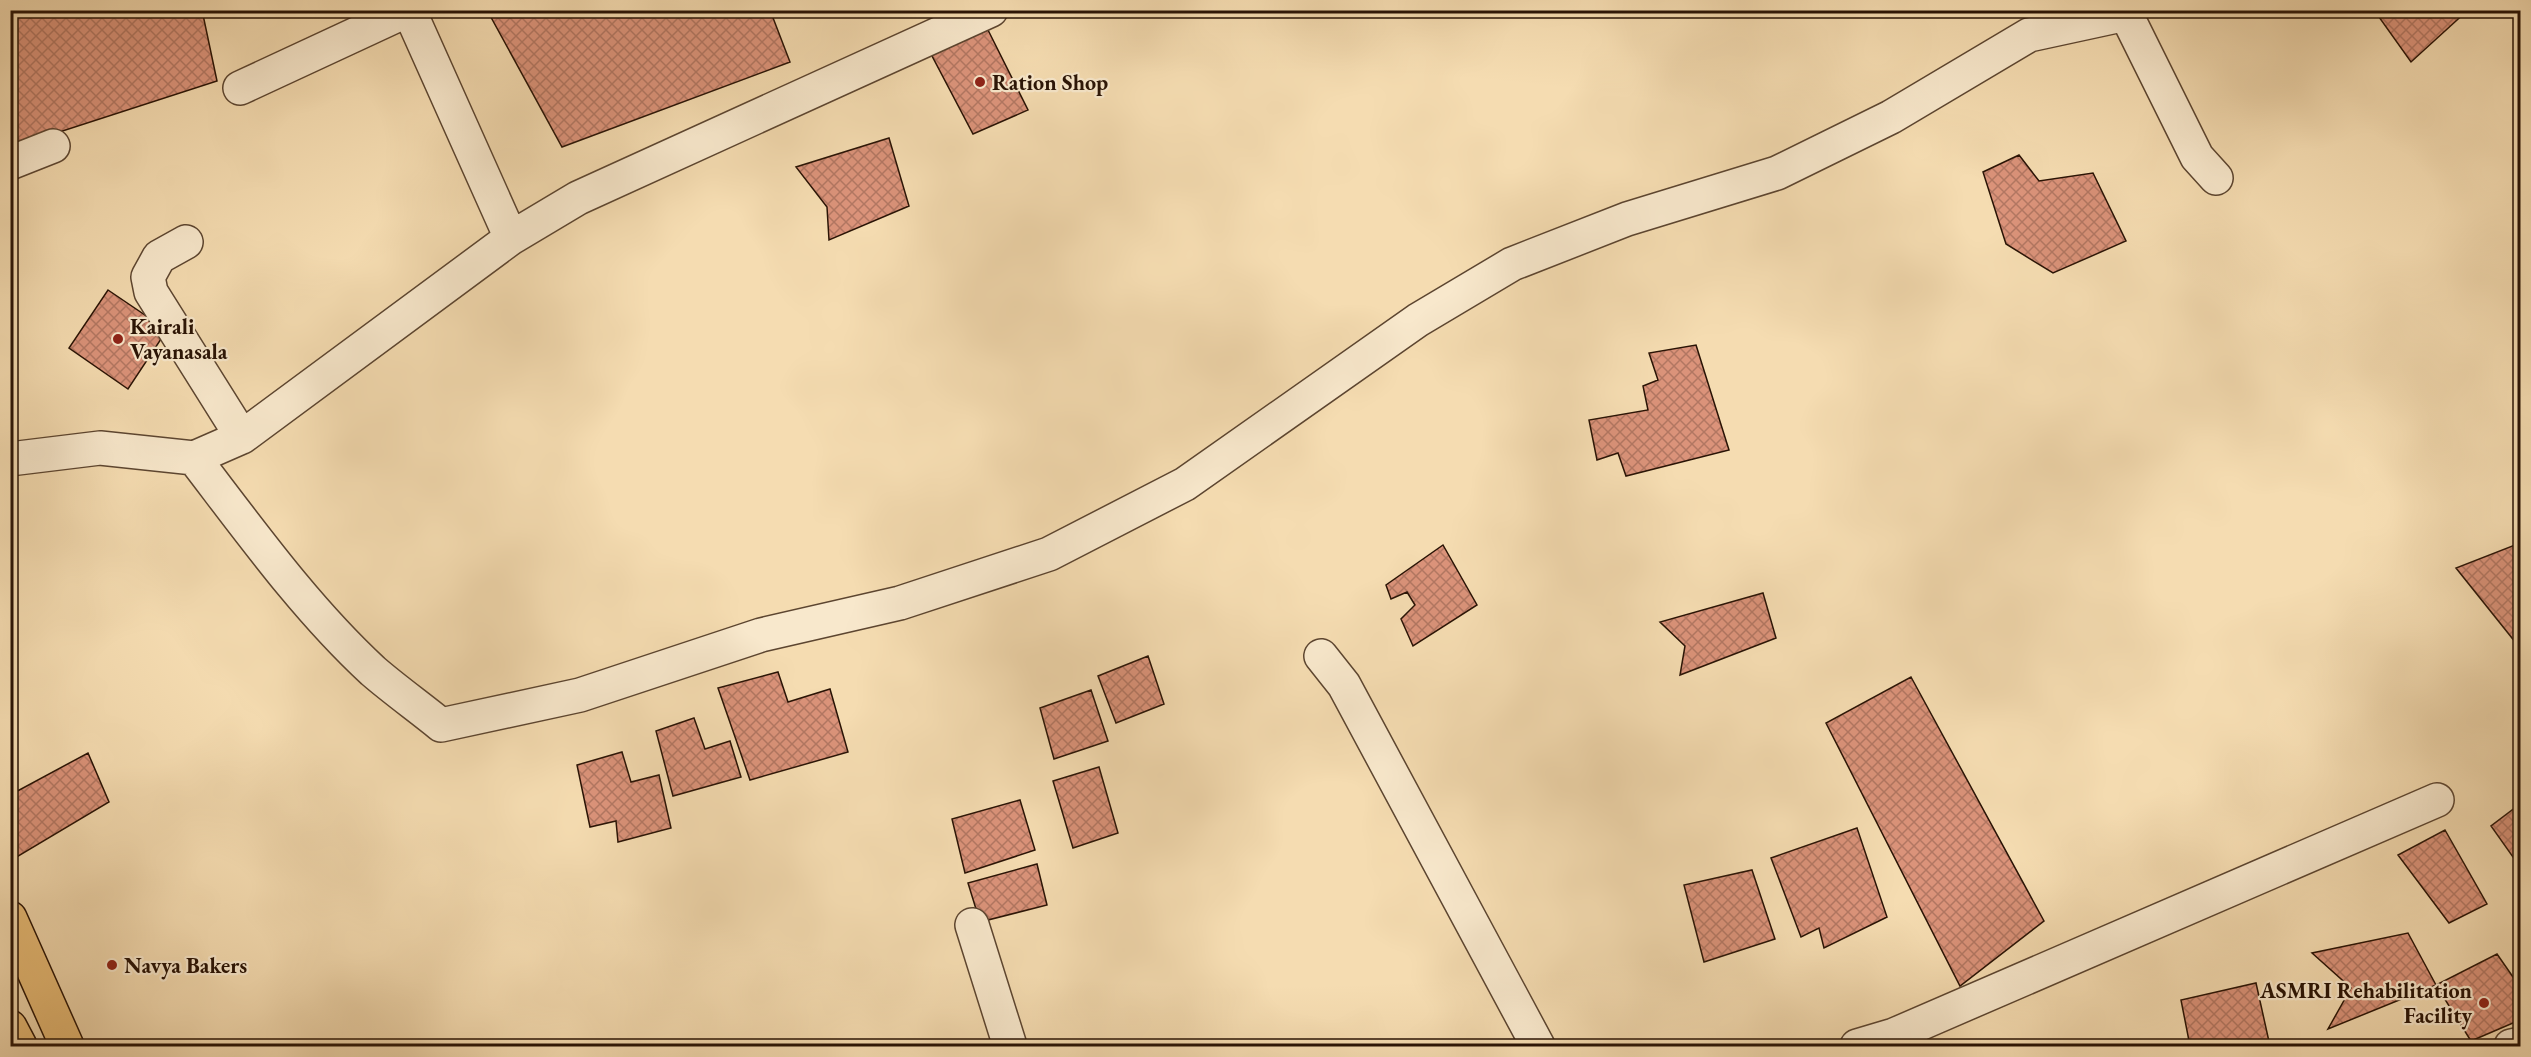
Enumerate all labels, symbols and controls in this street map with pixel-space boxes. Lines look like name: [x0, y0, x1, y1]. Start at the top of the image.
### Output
place label: Ration Shop: [992, 68, 1108, 97]
marker: Ration Shop: [973, 75, 987, 89]
place label: Kairali Vayanasala: [130, 312, 228, 366]
marker: Kairali Vayanasala: [111, 332, 125, 346]
place label: Navya Bakers: [124, 951, 247, 980]
marker: Navya Bakers: [105, 958, 119, 972]
place label: ASMRI Rehabilitation Facility: [2259, 976, 2473, 1030]
marker: ASMRI Rehabilitation Facility: [2477, 996, 2491, 1010]

